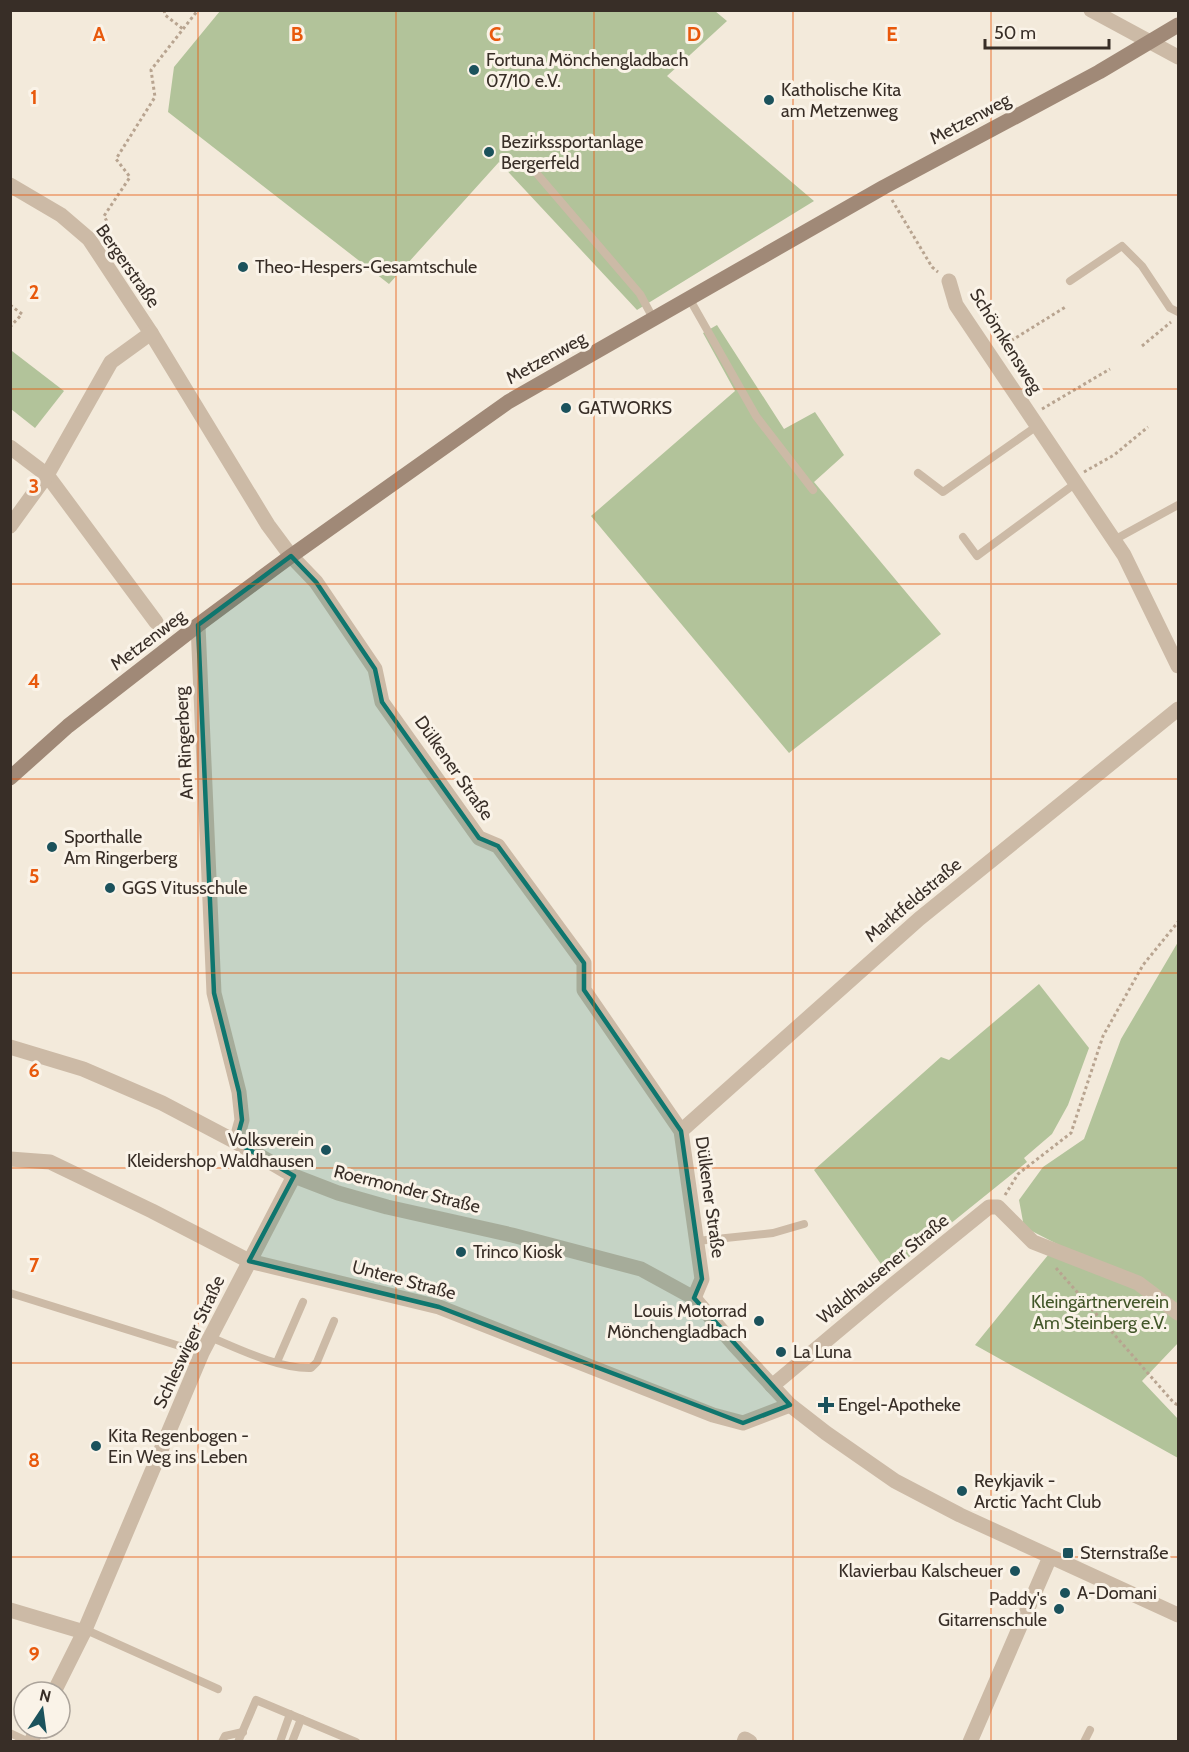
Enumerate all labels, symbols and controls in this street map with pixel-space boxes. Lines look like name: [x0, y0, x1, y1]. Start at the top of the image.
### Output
scale bar: [985, 12, 1110, 50]
text: A: [93, 22, 106, 46]
text: B: [291, 22, 303, 46]
text: C: [489, 22, 501, 46]
text: D: [687, 22, 701, 46]
text: E: [886, 22, 898, 46]
text: 50 m: [994, 22, 1036, 44]
place label: Fortuna Mönchengladbach 07/10 e.V.: [486, 49, 688, 92]
marker: Fortuna Mönchengladbach 07/10 e.V.: [467, 63, 481, 77]
place label: Katholische Kita am Metzenweg: [781, 79, 902, 122]
text: 1: [30, 85, 38, 109]
street label: Metzenweg: [926, 88, 1015, 149]
marker: Katholische Kita am Metzenweg: [762, 93, 776, 107]
place label: Bezirkssportanlage Bergerfeld: [501, 131, 643, 174]
marker: Bezirkssportanlage Bergerfeld: [482, 145, 496, 159]
street label: Bergerstraße: [91, 220, 165, 312]
place label: Theo-Hespers-Gesamtschule: [255, 256, 477, 278]
marker: Theo-Hespers-Gesamtschule: [236, 260, 250, 274]
text: 2: [29, 280, 39, 304]
street label: Schömkensweg: [965, 284, 1048, 398]
street label: Metzenweg: [502, 326, 591, 389]
place label: GATWORKS: [578, 397, 672, 419]
marker: GATWORKS: [559, 401, 573, 415]
text: 3: [29, 474, 39, 498]
street label: Metzenweg: [106, 604, 191, 675]
text: 4: [28, 669, 40, 693]
street label: Am Ringerberg: [170, 685, 198, 800]
street label: Dülkener Straße: [410, 711, 498, 825]
place label: Sporthalle Am Ringerberg: [64, 826, 178, 869]
marker: Sporthalle Am Ringerberg: [45, 840, 59, 854]
street label: Marktfeldstraße: [860, 853, 966, 947]
text: 5: [29, 864, 39, 888]
place label: GGS Vitusschule: [122, 877, 247, 899]
marker: GGS Vitusschule: [103, 881, 117, 895]
text: 6: [28, 1058, 40, 1082]
place label: Volksverein Kleidershop Waldhausen: [127, 1129, 314, 1172]
street label: Dülkener Straße: [691, 1135, 729, 1259]
marker: Volksverein Kleidershop Waldhausen: [319, 1143, 333, 1157]
street label: Roermonder Straße: [332, 1160, 482, 1218]
street label: Waldhausener Straße: [813, 1209, 953, 1329]
place label: Trinco Kiosk: [473, 1241, 563, 1263]
marker: Trinco Kiosk: [454, 1245, 468, 1259]
text: 7: [29, 1253, 40, 1277]
street label: Untere Straße: [350, 1256, 458, 1304]
street label: Schleswiger Straße: [149, 1272, 229, 1412]
park label: Kleingärtnerverein Am Steinberg e.V.: [1031, 1291, 1169, 1334]
place label: Louis Motorrad Mönchengladbach: [607, 1300, 747, 1343]
marker: Louis Motorrad Mönchengladbach: [752, 1314, 766, 1328]
place label: La Luna: [793, 1341, 852, 1363]
marker: La Luna: [774, 1345, 788, 1359]
place label: Engel-Apotheke: [838, 1394, 961, 1416]
marker: Engel-Apotheke: [819, 1398, 833, 1412]
place label: Kita Regenbogen - Ein Weg ins Leben: [108, 1425, 249, 1468]
marker: Kita Regenbogen - Ein Weg ins Leben: [89, 1439, 103, 1453]
text: 8: [28, 1448, 40, 1472]
place label: Reykjavik - Arctic Yacht Club: [974, 1470, 1101, 1513]
marker: Reykjavik - Arctic Yacht Club: [955, 1484, 969, 1498]
place label: Sternstraße: [1080, 1542, 1168, 1564]
marker: Sternstraße: [1061, 1546, 1075, 1560]
place label: Klavierbau Kalscheuer: [839, 1560, 1003, 1582]
marker: Klavierbau Kalscheuer: [1008, 1564, 1022, 1578]
place label: A-Domani: [1077, 1582, 1157, 1604]
marker: A-Domani: [1058, 1586, 1072, 1600]
place label: Paddy's Gitarrenschule: [938, 1588, 1047, 1631]
marker: Paddy's Gitarrenschule: [1052, 1602, 1066, 1616]
text: 9: [28, 1642, 40, 1666]
north arrow: [12, 1680, 72, 1740]
text: N: [38, 1685, 53, 1706]

